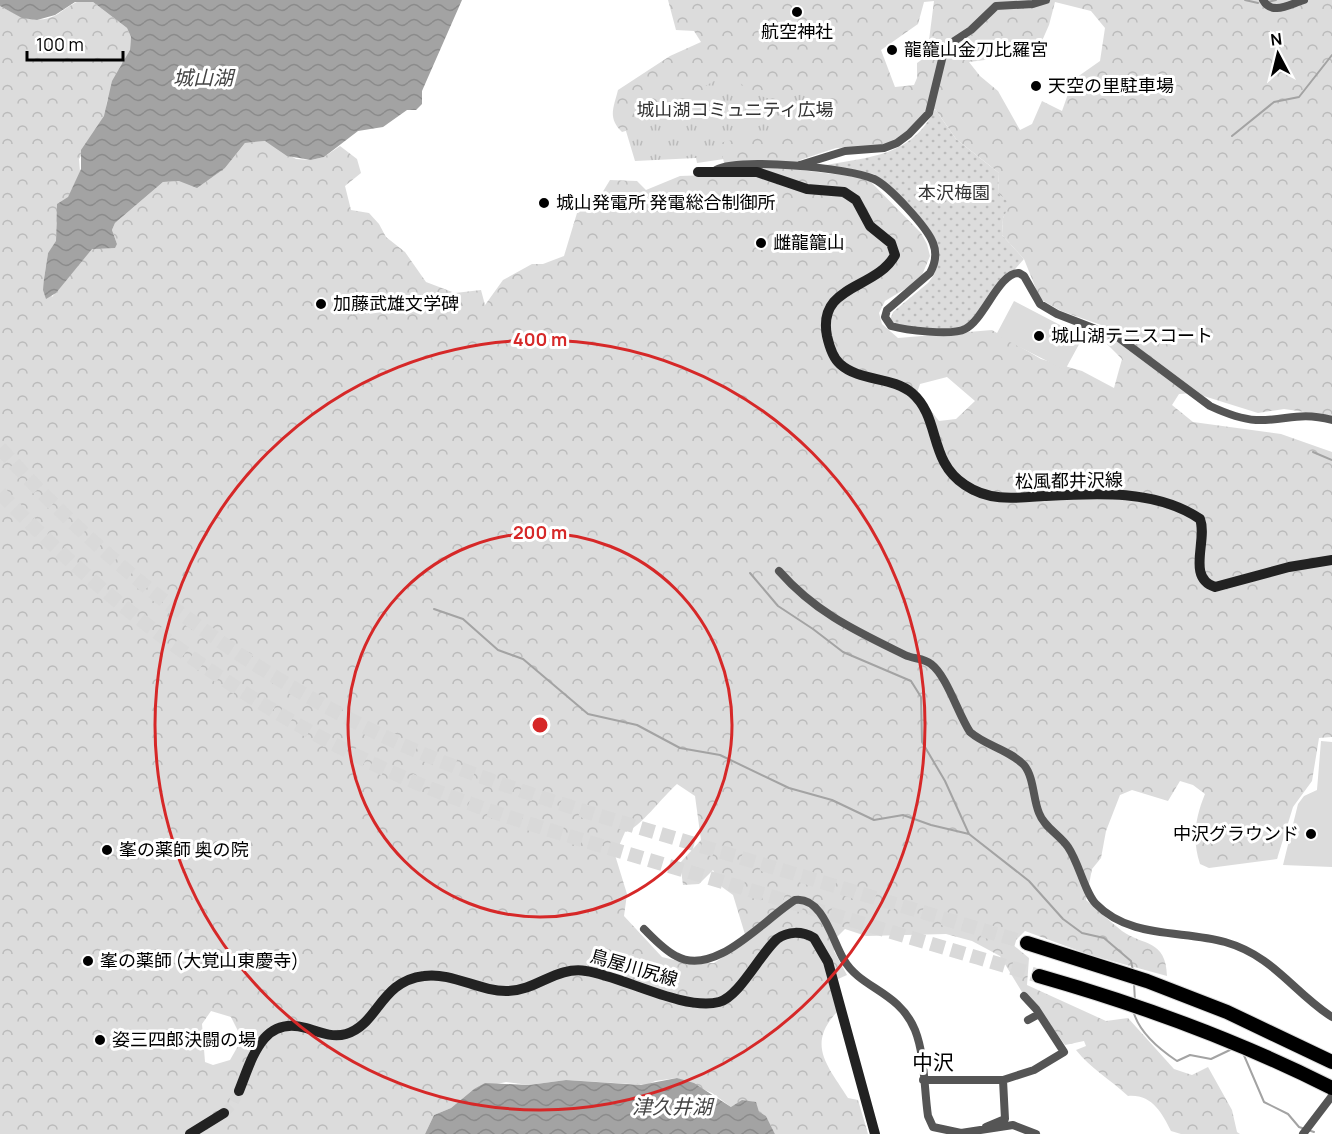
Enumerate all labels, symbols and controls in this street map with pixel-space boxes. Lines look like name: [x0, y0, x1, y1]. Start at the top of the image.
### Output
marker: 航空神社: [790, 5, 804, 19]
place label: 航空神社: [761, 19, 833, 43]
scale bar: [27, 24, 123, 62]
north arrow: [1248, 24, 1308, 84]
text: N: [1269, 27, 1283, 51]
text: 100 m: [36, 32, 84, 56]
place label: 龍籠山金刀比羅宮: [904, 37, 1048, 61]
marker: 龍籠山金刀比羅宮: [885, 43, 899, 57]
water label: 城山湖: [173, 64, 236, 91]
place label: 天空の里駐車場: [1048, 73, 1174, 97]
marker: 天空の里駐車場: [1029, 79, 1043, 93]
park label: 城山湖コミュニティ広場: [637, 97, 833, 121]
park label: 本沢梅園: [918, 180, 990, 204]
place label: 城山発電所 発電総合制御所: [556, 190, 776, 214]
marker: 城山発電所 発電総合制御所: [537, 196, 551, 210]
place label: 雌龍籠山: [773, 230, 845, 254]
marker: 雌龍籠山: [754, 236, 768, 250]
place label: 加藤武雄文学碑: [333, 291, 459, 315]
marker: 加藤武雄文学碑: [314, 297, 328, 311]
place label: 城山湖テニスコート: [1051, 323, 1213, 347]
text: 400 m: [513, 327, 567, 351]
marker: 城山湖テニスコート: [1032, 329, 1046, 343]
street label: 松風都井沢線: [1015, 467, 1123, 493]
text: 200 m: [513, 520, 567, 544]
centre of rings: [530, 715, 550, 735]
place label: 中沢グラウンド: [1173, 821, 1299, 845]
marker: 中沢グラウンド: [1304, 827, 1318, 841]
place label: 峯の薬師 奥の院: [119, 837, 249, 861]
marker: 峯の薬師 奥の院: [100, 843, 114, 857]
street label: 鳥屋川尻線: [588, 943, 681, 991]
place label: 峯の薬師 (大覚山東慶寺): [100, 948, 299, 972]
marker: 峯の薬師 (大覚山東慶寺): [81, 954, 95, 968]
place label: 姿三四郎決闘の場: [112, 1027, 256, 1051]
marker: 姿三四郎決闘の場: [93, 1033, 107, 1047]
district label: 中沢: [912, 1048, 954, 1076]
water label: 津久井湖: [632, 1093, 715, 1120]

